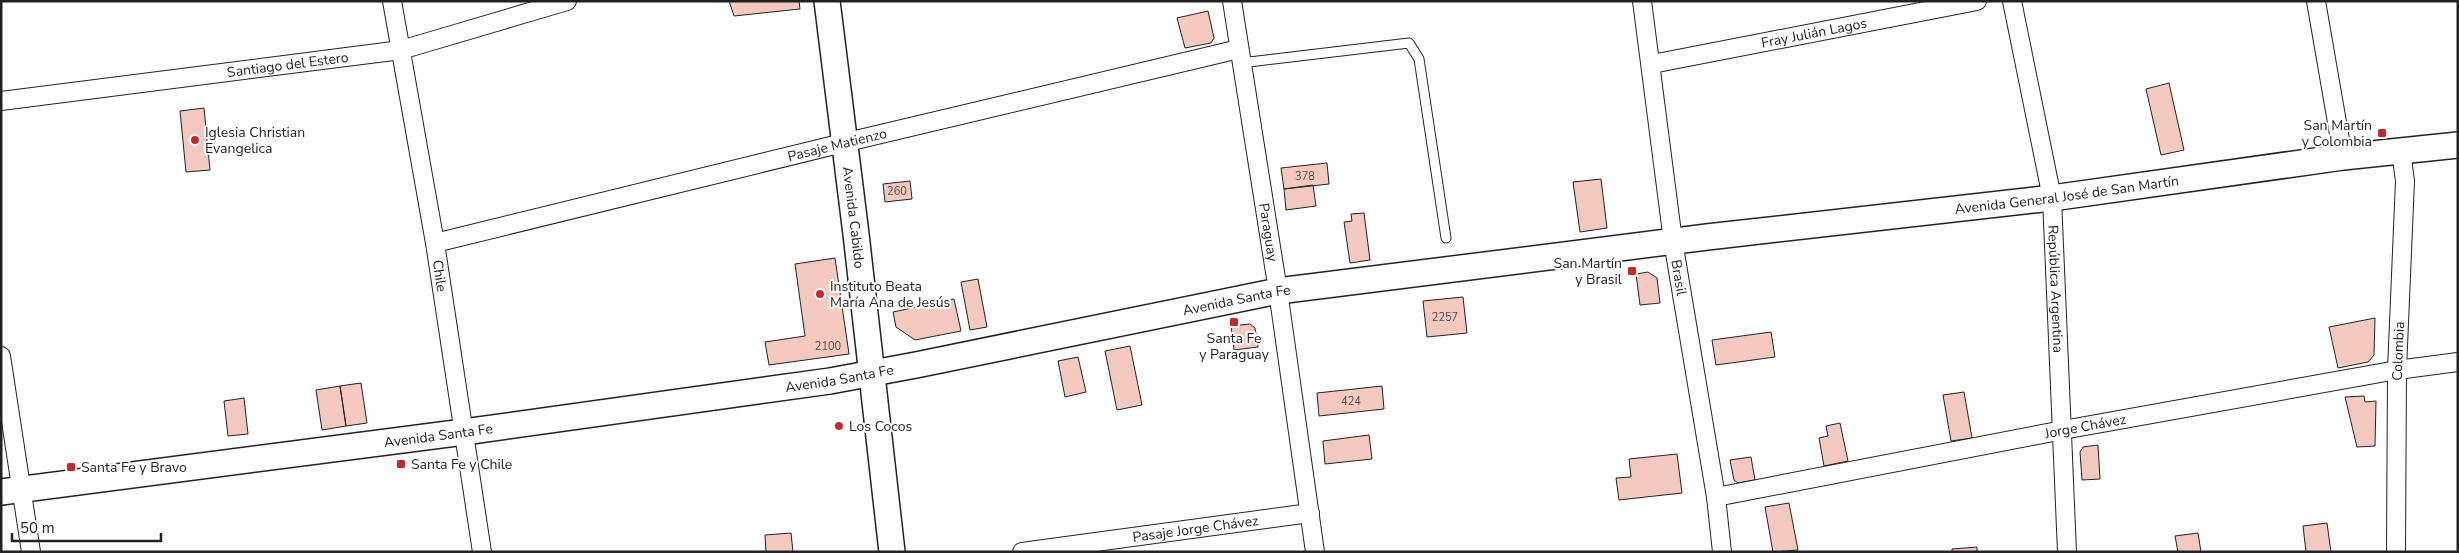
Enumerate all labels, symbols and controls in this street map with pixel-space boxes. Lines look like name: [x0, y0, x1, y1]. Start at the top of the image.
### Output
street label: Fray Julián Lagos: [1760, 13, 1869, 52]
street label: Santiago del Estero: [226, 47, 350, 82]
place label: San Martín y Colombia: [2302, 116, 2372, 151]
place label: Iglesia Christian Evangelica: [205, 123, 305, 158]
street label: Pasaje Matienzo: [786, 123, 889, 166]
marker: San Martín y Colombia: [2376, 127, 2388, 139]
marker: Iglesia Christian Evangelica: [189, 134, 201, 146]
street label: Avenida Cabildo: [838, 165, 869, 270]
house number: 378: [1295, 169, 1315, 184]
street label: Avenida General José de San Martín: [1954, 171, 2180, 218]
house number: 260: [887, 184, 907, 199]
street label: Paraguay: [1255, 202, 1283, 264]
street label: República Argentina: [2044, 225, 2068, 353]
place label: San Martín y Brasil: [1554, 254, 1623, 289]
street label: Brasil: [1667, 258, 1692, 298]
street label: Chile: [428, 259, 452, 293]
marker: San Martín y Brasil: [1626, 265, 1638, 277]
place label: Instituto Beata María Ana de Jesús: [830, 277, 951, 312]
street label: Avenida Santa Fe: [1181, 280, 1292, 320]
marker: Instituto Beata María Ana de Jesús: [814, 288, 826, 300]
house number: 2257: [1432, 310, 1458, 325]
marker: Santa Fe y Paraguay: [1228, 316, 1240, 328]
street label: Colombia: [2387, 321, 2409, 381]
place label: Santa Fe y Paraguay: [1199, 329, 1270, 364]
house number: 2100: [815, 339, 842, 354]
street label: Avenida Santa Fe: [784, 360, 895, 397]
house number: 424: [1341, 394, 1361, 409]
street label: Jorge Chávez: [2042, 409, 2128, 443]
place label: Los Cocos: [849, 417, 912, 436]
street label: Avenida Santa Fe: [383, 419, 494, 452]
marker: Los Cocos: [833, 420, 845, 432]
place label: Santa Fe y Chile: [411, 455, 512, 474]
place label: Santa Fe y Bravo: [81, 458, 187, 477]
marker: Santa Fe y Chile: [395, 458, 407, 470]
marker: Santa Fe y Bravo: [65, 461, 77, 473]
scale bar: [12, 510, 161, 542]
street label: Pasaje Jorge Chávez: [1131, 511, 1260, 546]
text: 50 m: [20, 518, 55, 538]

